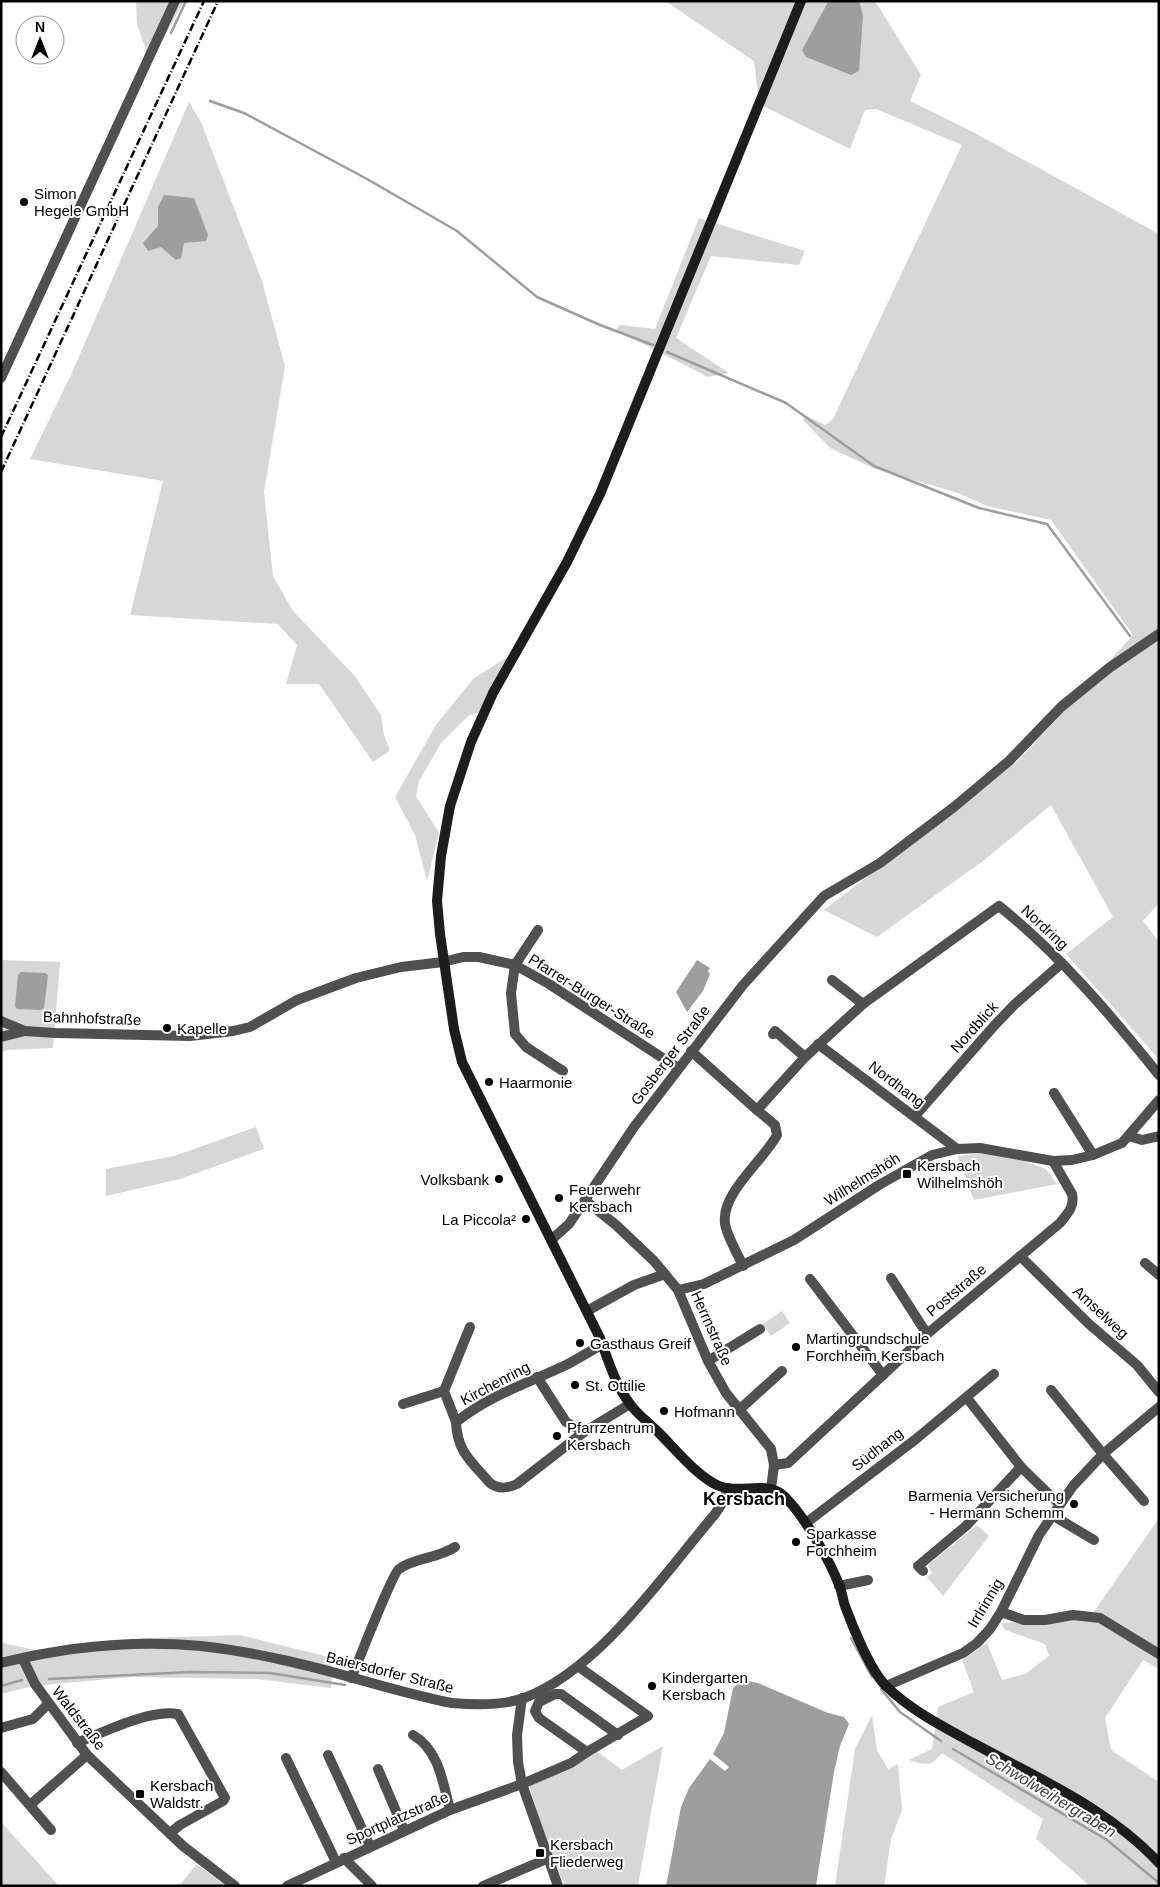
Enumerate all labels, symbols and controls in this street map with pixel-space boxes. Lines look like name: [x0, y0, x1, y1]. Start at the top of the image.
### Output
north arrow: [15, 15, 65, 65]
text: N: [35, 19, 45, 35]
place label: Simon Hegele GmbH: [34, 185, 129, 219]
marker: Simon Hegele GmbH: [18, 196, 30, 208]
street label: Nordring: [1018, 901, 1072, 953]
street label: Pfarrer-Burger-Straße: [526, 950, 658, 1042]
street label: Nordblick: [947, 998, 1002, 1056]
street label: Gosberger Straße: [627, 1002, 713, 1108]
street label: Bahnhofstraße: [43, 1008, 141, 1028]
place label: Kapelle: [177, 1020, 227, 1037]
marker: Kapelle: [161, 1022, 173, 1034]
street label: Nordhang: [866, 1057, 928, 1111]
place label: Haarmonie: [499, 1074, 572, 1091]
marker: Haarmonie: [483, 1076, 495, 1088]
street label: Wilhelmshöh: [821, 1149, 903, 1209]
place label: Kersbach Wilhelmshöh: [917, 1157, 1003, 1191]
marker: Kersbach Wilhelmshöh: [901, 1168, 913, 1180]
place label: Volksbank: [421, 1171, 489, 1188]
marker: Volksbank: [493, 1173, 505, 1185]
place label: Feuerwehr Kersbach: [569, 1181, 641, 1215]
marker: Feuerwehr Kersbach: [553, 1192, 565, 1204]
place label: La Piccola²: [442, 1211, 516, 1228]
marker: La Piccola²: [520, 1213, 532, 1225]
street label: Poststraße: [923, 1260, 989, 1320]
street label: Amselweg: [1070, 1282, 1132, 1342]
street label: Herrnstraße: [688, 1288, 736, 1368]
place label: Martingrundschule Forchheim Kersbach: [806, 1330, 944, 1364]
place label: Gasthaus Greif: [590, 1335, 692, 1352]
marker: Gasthaus Greif: [574, 1337, 586, 1349]
marker: Martingrundschule Forchheim Kersbach: [790, 1341, 802, 1353]
street label: Kirchenring: [458, 1358, 532, 1408]
place label: St. Ottilie: [585, 1377, 646, 1394]
marker: St. Ottilie: [569, 1379, 581, 1391]
place label: Hofmann: [674, 1403, 735, 1420]
marker: Hofmann: [658, 1405, 670, 1417]
place label: Pfarrzentrum Kersbach: [567, 1419, 654, 1453]
street label: Südhang: [848, 1424, 906, 1474]
marker: Pfarrzentrum Kersbach: [551, 1430, 563, 1442]
place label: Barmenia Versicherung - Hermann Schemm: [908, 1487, 1064, 1521]
district label: Kersbach: [703, 1489, 785, 1509]
marker: Barmenia Versicherung - Hermann Schemm: [1068, 1498, 1080, 1510]
place label: Sparkasse Forchheim: [806, 1525, 877, 1559]
marker: Sparkasse Forchheim: [790, 1536, 802, 1548]
street label: Irrlrinnig: [964, 1575, 1006, 1631]
street label: Baiersdorfer Straße: [324, 1648, 456, 1696]
place label: Kindergarten Kersbach: [662, 1669, 748, 1703]
marker: Kindergarten Kersbach: [646, 1680, 658, 1692]
street label: Waldstraße: [49, 1683, 109, 1753]
water label: Schwolweihergraben: [983, 1749, 1119, 1841]
place label: Kersbach Waldstr.: [150, 1777, 213, 1811]
marker: Kersbach Waldstr.: [134, 1788, 146, 1800]
street label: Sportplatzstraße: [343, 1788, 451, 1848]
place label: Kersbach Fliederweg: [550, 1836, 623, 1870]
marker: Kersbach Fliederweg: [534, 1847, 546, 1859]

